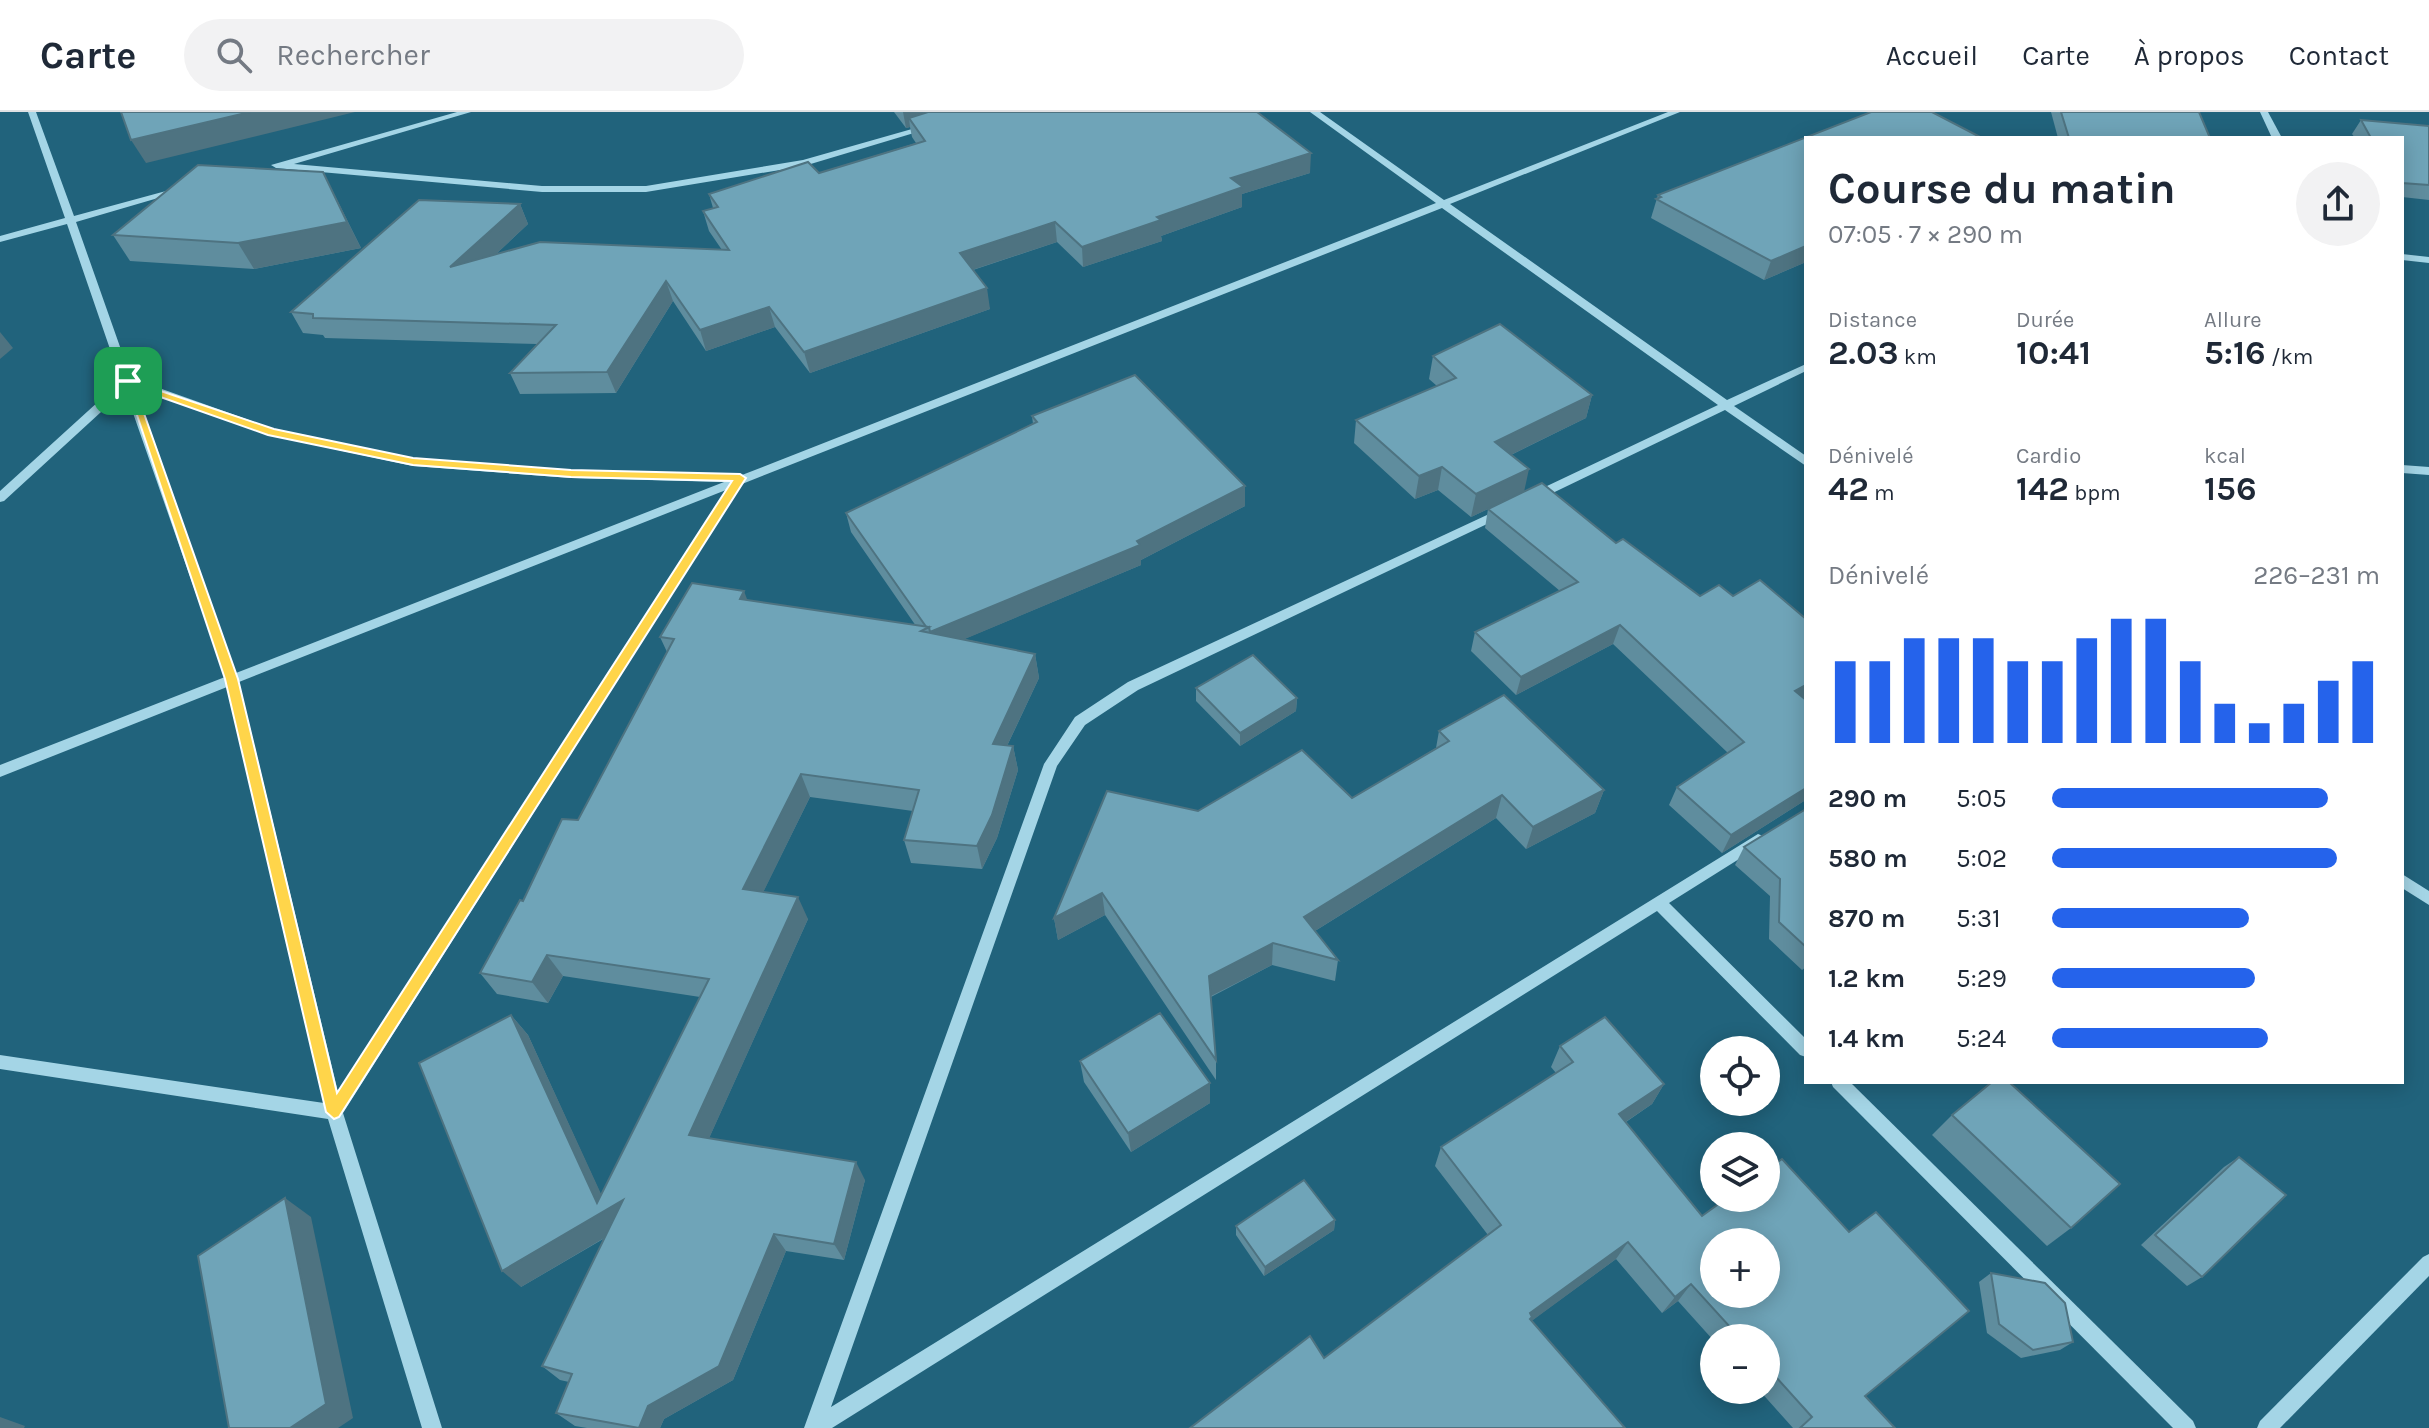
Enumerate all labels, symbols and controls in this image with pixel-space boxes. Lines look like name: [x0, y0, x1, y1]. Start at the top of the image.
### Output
search box: [184, 19, 744, 91]
text: Carte: [40, 33, 136, 78]
icon: search: [212, 33, 256, 77]
text: Rechercher: [276, 37, 430, 73]
text: Accueil: [1886, 39, 1978, 72]
text: Carte: [2022, 39, 2090, 72]
text: À propos: [2134, 39, 2245, 72]
text: Contact: [2289, 39, 2389, 72]
button: share: [2296, 162, 2380, 246]
text: Course du matin: [1828, 163, 2176, 214]
text: 07:05 · 7 × 290 m: [1828, 219, 2023, 250]
text: Distance: [1828, 307, 1917, 333]
text: Durée: [2016, 307, 2074, 333]
text: Allure: [2204, 307, 2262, 333]
text: 2.03: [1828, 333, 1899, 373]
text: 10:41: [2016, 333, 2091, 373]
text: 5:16: [2204, 333, 2266, 373]
text: km: [1899, 344, 1937, 370]
text: /km: [2266, 344, 2313, 370]
pin: [94, 347, 162, 415]
icon: arrive: [106, 359, 150, 403]
text: Dénivelé: [1828, 443, 1913, 469]
text: Cardio: [2016, 443, 2081, 469]
text: kcal: [2204, 443, 2246, 469]
text: 42: [1828, 469, 1869, 509]
text: 142: [2016, 469, 2069, 509]
text: 156: [2204, 469, 2257, 509]
text: m: [1869, 480, 1895, 506]
text: bpm: [2069, 480, 2121, 506]
text: Dénivelé: [1828, 560, 1929, 591]
text: 226–231 m: [2253, 560, 2380, 591]
text: 290 m: [1828, 783, 1907, 814]
text: 5:05: [1956, 783, 2007, 814]
text: 580 m: [1828, 843, 1908, 874]
text: 5:02: [1956, 843, 2007, 874]
text: 870 m: [1828, 903, 1905, 934]
text: 5:31: [1956, 903, 2001, 934]
text: 1.2 km: [1828, 963, 1905, 994]
text: 5:29: [1956, 963, 2007, 994]
text: 1.4 km: [1828, 1023, 1905, 1054]
text: 5:24: [1956, 1023, 2006, 1054]
map controls: [1700, 1036, 1780, 1404]
button: locate: [1700, 1036, 1780, 1116]
button: layers: [1700, 1132, 1780, 1212]
button: +: [1700, 1228, 1780, 1308]
button: −: [1700, 1324, 1780, 1404]

